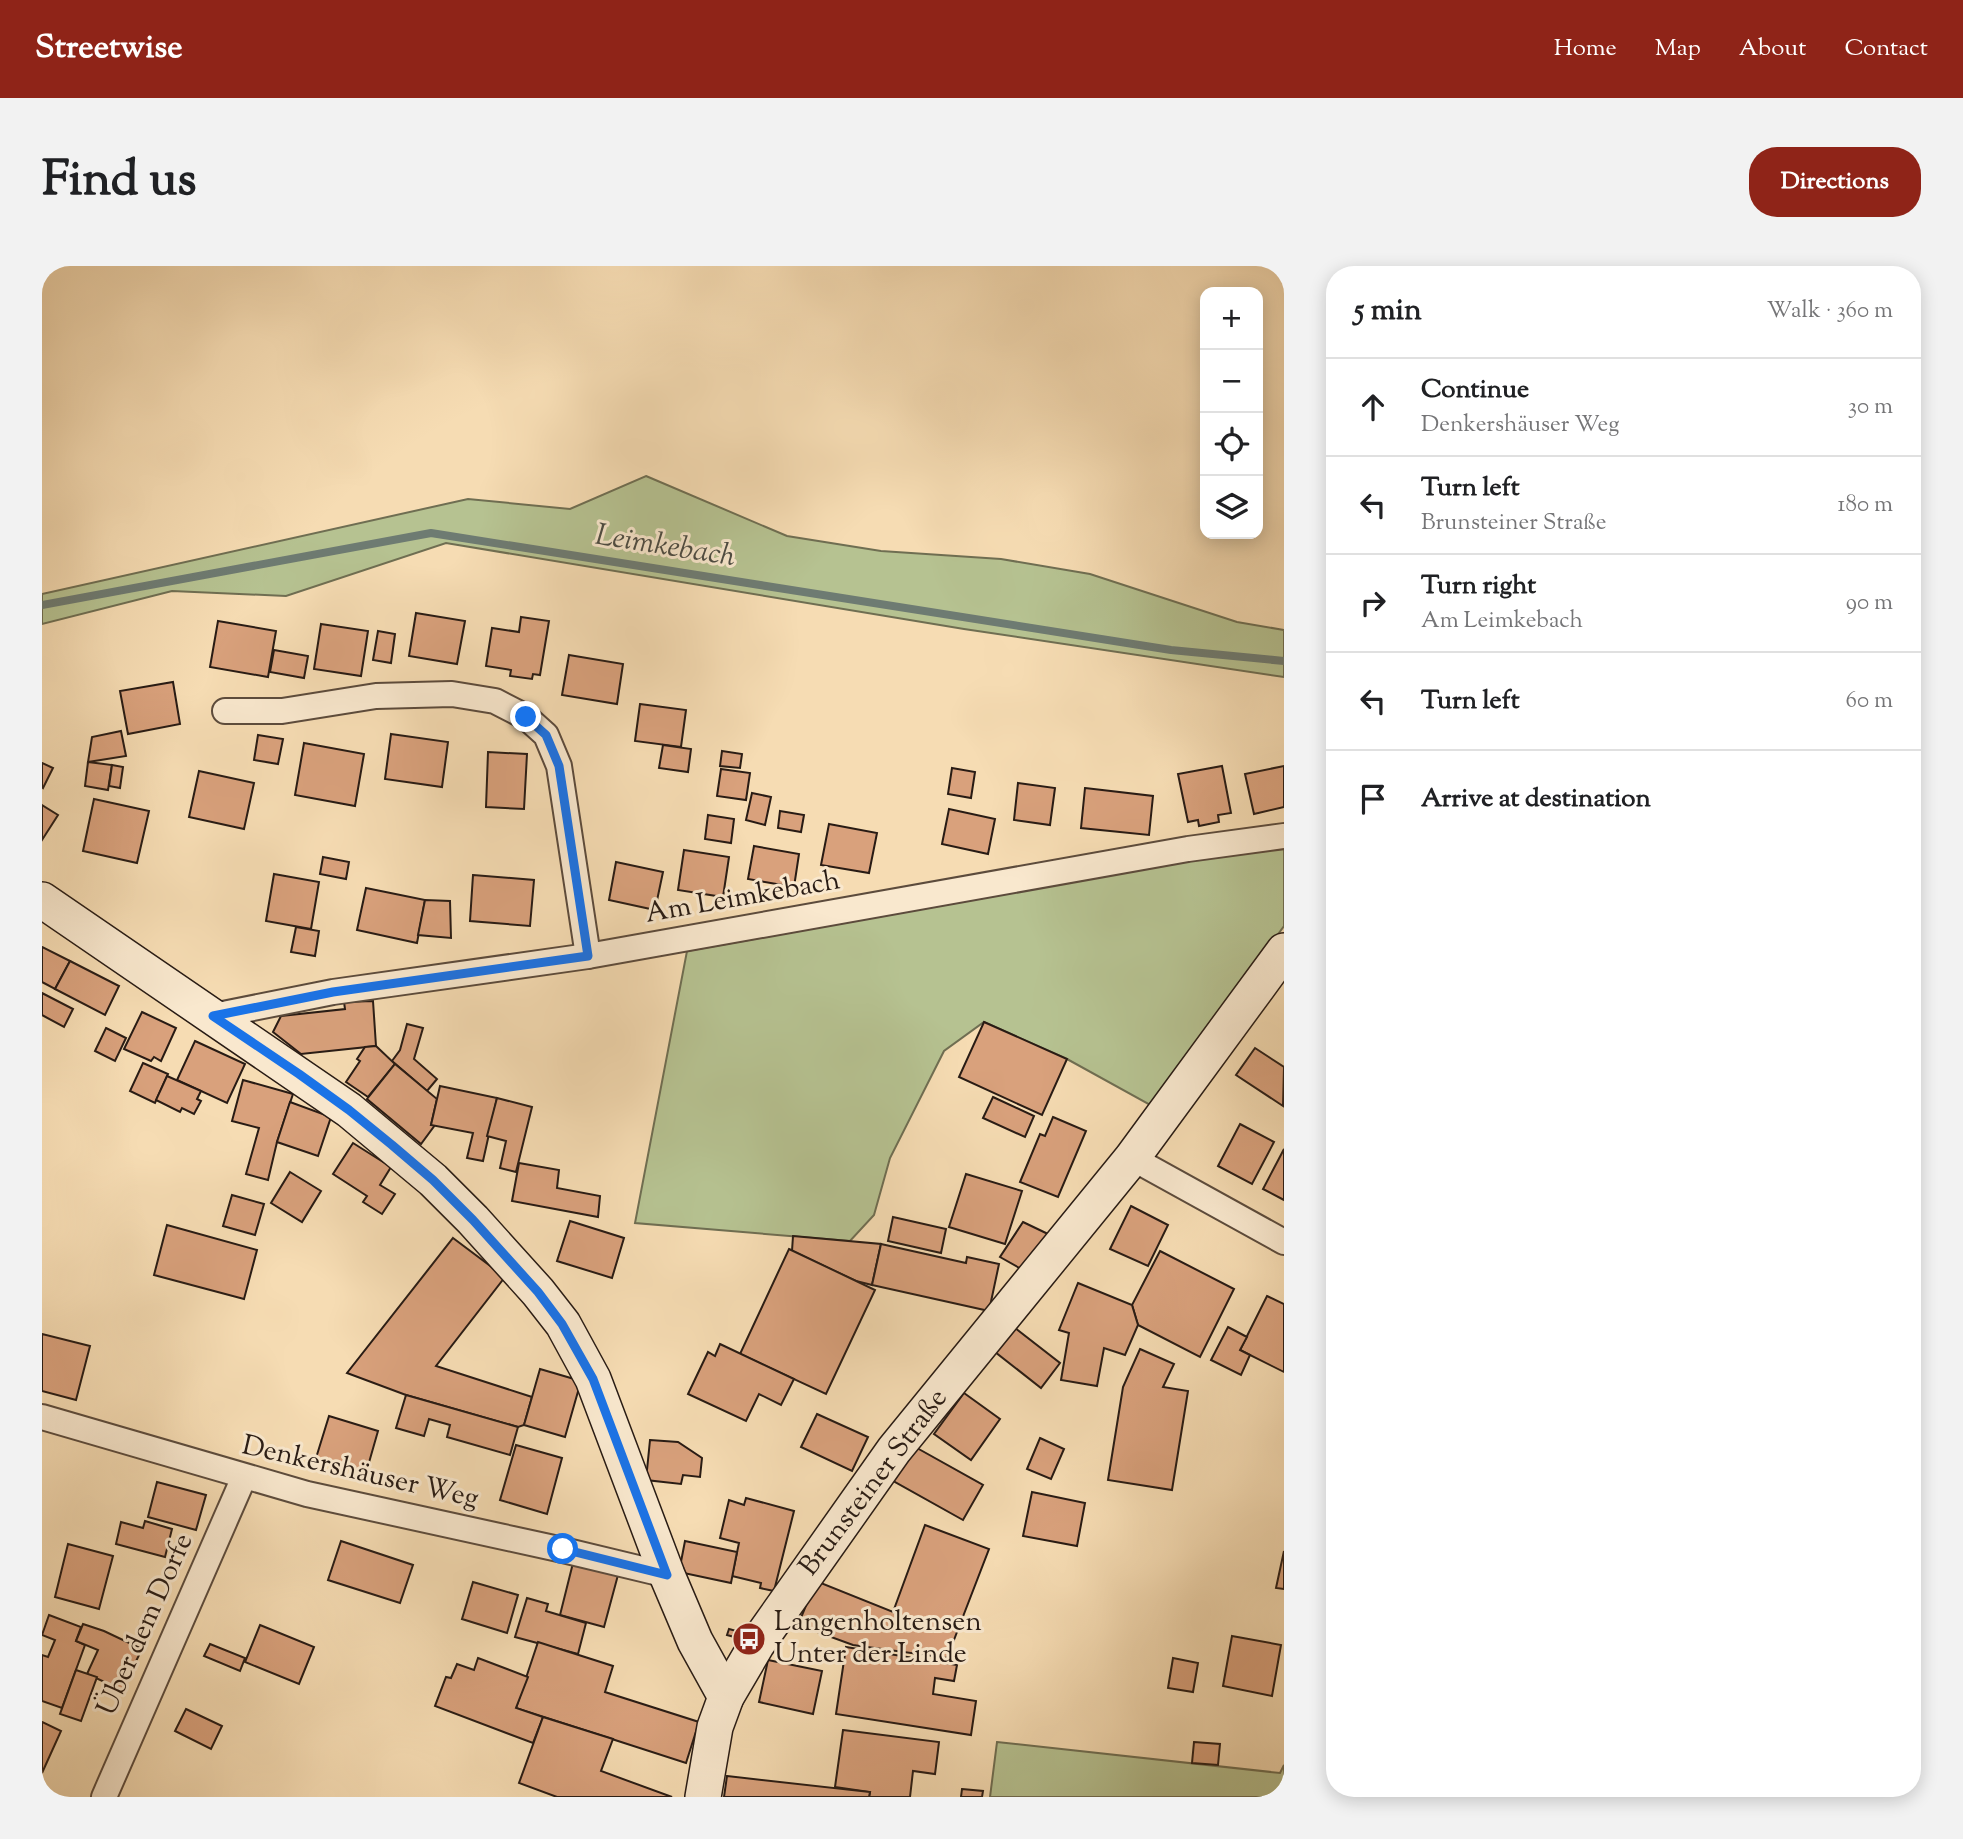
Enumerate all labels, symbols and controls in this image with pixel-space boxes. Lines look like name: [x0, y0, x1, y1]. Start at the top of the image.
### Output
text: Streetwise: [35, 25, 183, 73]
text: Home: [1554, 32, 1617, 66]
text: Map: [1655, 32, 1701, 66]
text: About: [1739, 32, 1806, 66]
text: Contact: [1844, 32, 1928, 66]
text: Find us: [42, 147, 196, 217]
button: Directions: [1749, 147, 1921, 217]
map controls: [1200, 287, 1263, 539]
button: +: [1200, 287, 1263, 350]
text: 5 min: [1354, 290, 1422, 333]
text: Walk · 360 m: [1767, 295, 1893, 328]
button: −: [1200, 350, 1263, 413]
text: Continue: [1421, 372, 1529, 409]
icon: ahead: [1354, 388, 1392, 426]
text: 30 m: [1848, 391, 1893, 424]
text: Denkershäuser Weg: [1421, 409, 1620, 442]
button: locate: [1200, 413, 1263, 476]
text: Turn left: [1421, 470, 1520, 507]
button: layers: [1200, 476, 1263, 539]
icon: left: [1354, 486, 1392, 524]
text: 180 m: [1838, 489, 1893, 522]
text: Brunsteiner Straße: [1421, 507, 1606, 540]
water label: Leimkebach: [592, 515, 739, 579]
text: Turn right: [1421, 568, 1536, 605]
icon: right: [1354, 584, 1392, 622]
text: 90 m: [1846, 587, 1893, 620]
text: Am Leimkebach: [1421, 605, 1583, 638]
icon: left: [1354, 682, 1392, 720]
text: Turn left: [1421, 683, 1520, 720]
text: 60 m: [1845, 685, 1893, 718]
route end: [510, 701, 541, 732]
icon: arrive: [1354, 780, 1392, 818]
text: Arrive at destination: [1421, 781, 1651, 818]
street label: Am Leimkebach: [642, 861, 844, 935]
street label: Brunsteiner Straße: [790, 1381, 958, 1585]
street label: Denkershäuser Weg: [238, 1426, 482, 1520]
street label: Über dem Dorfe: [88, 1527, 204, 1723]
route start: [547, 1533, 578, 1564]
place label: Langenholtensen Unter der Linde: [774, 1603, 982, 1675]
bus stop icon: Langenholtensen Unter der Linde: [730, 1620, 768, 1658]

